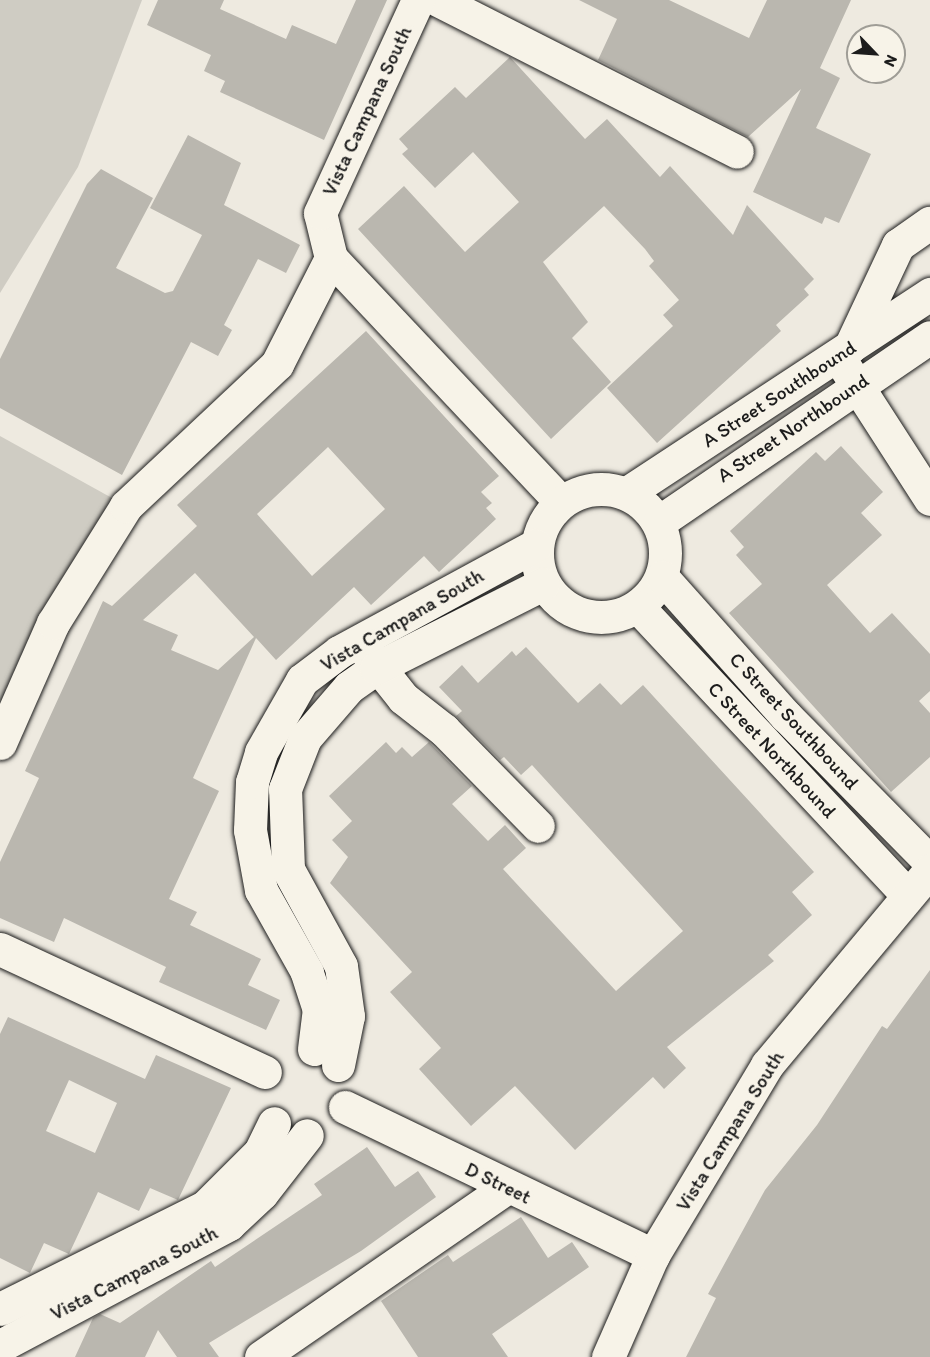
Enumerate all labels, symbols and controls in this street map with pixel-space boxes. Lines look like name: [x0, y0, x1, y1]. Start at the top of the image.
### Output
street label: Vista Campana South: [317, 23, 417, 199]
north arrow: [846, 24, 906, 84]
text: N: [880, 52, 902, 70]
street label: A Street Southbound: [698, 335, 860, 453]
street label: A Street Northbound: [713, 368, 873, 488]
street label: Vista Campana South: [316, 564, 488, 676]
street label: C Street Southbound: [724, 648, 864, 794]
street label: C Street Northbound: [703, 677, 841, 823]
street label: Vista Campana South: [671, 1047, 789, 1215]
street label: D Street: [461, 1157, 535, 1209]
street label: Vista Campana South: [47, 1221, 221, 1325]

